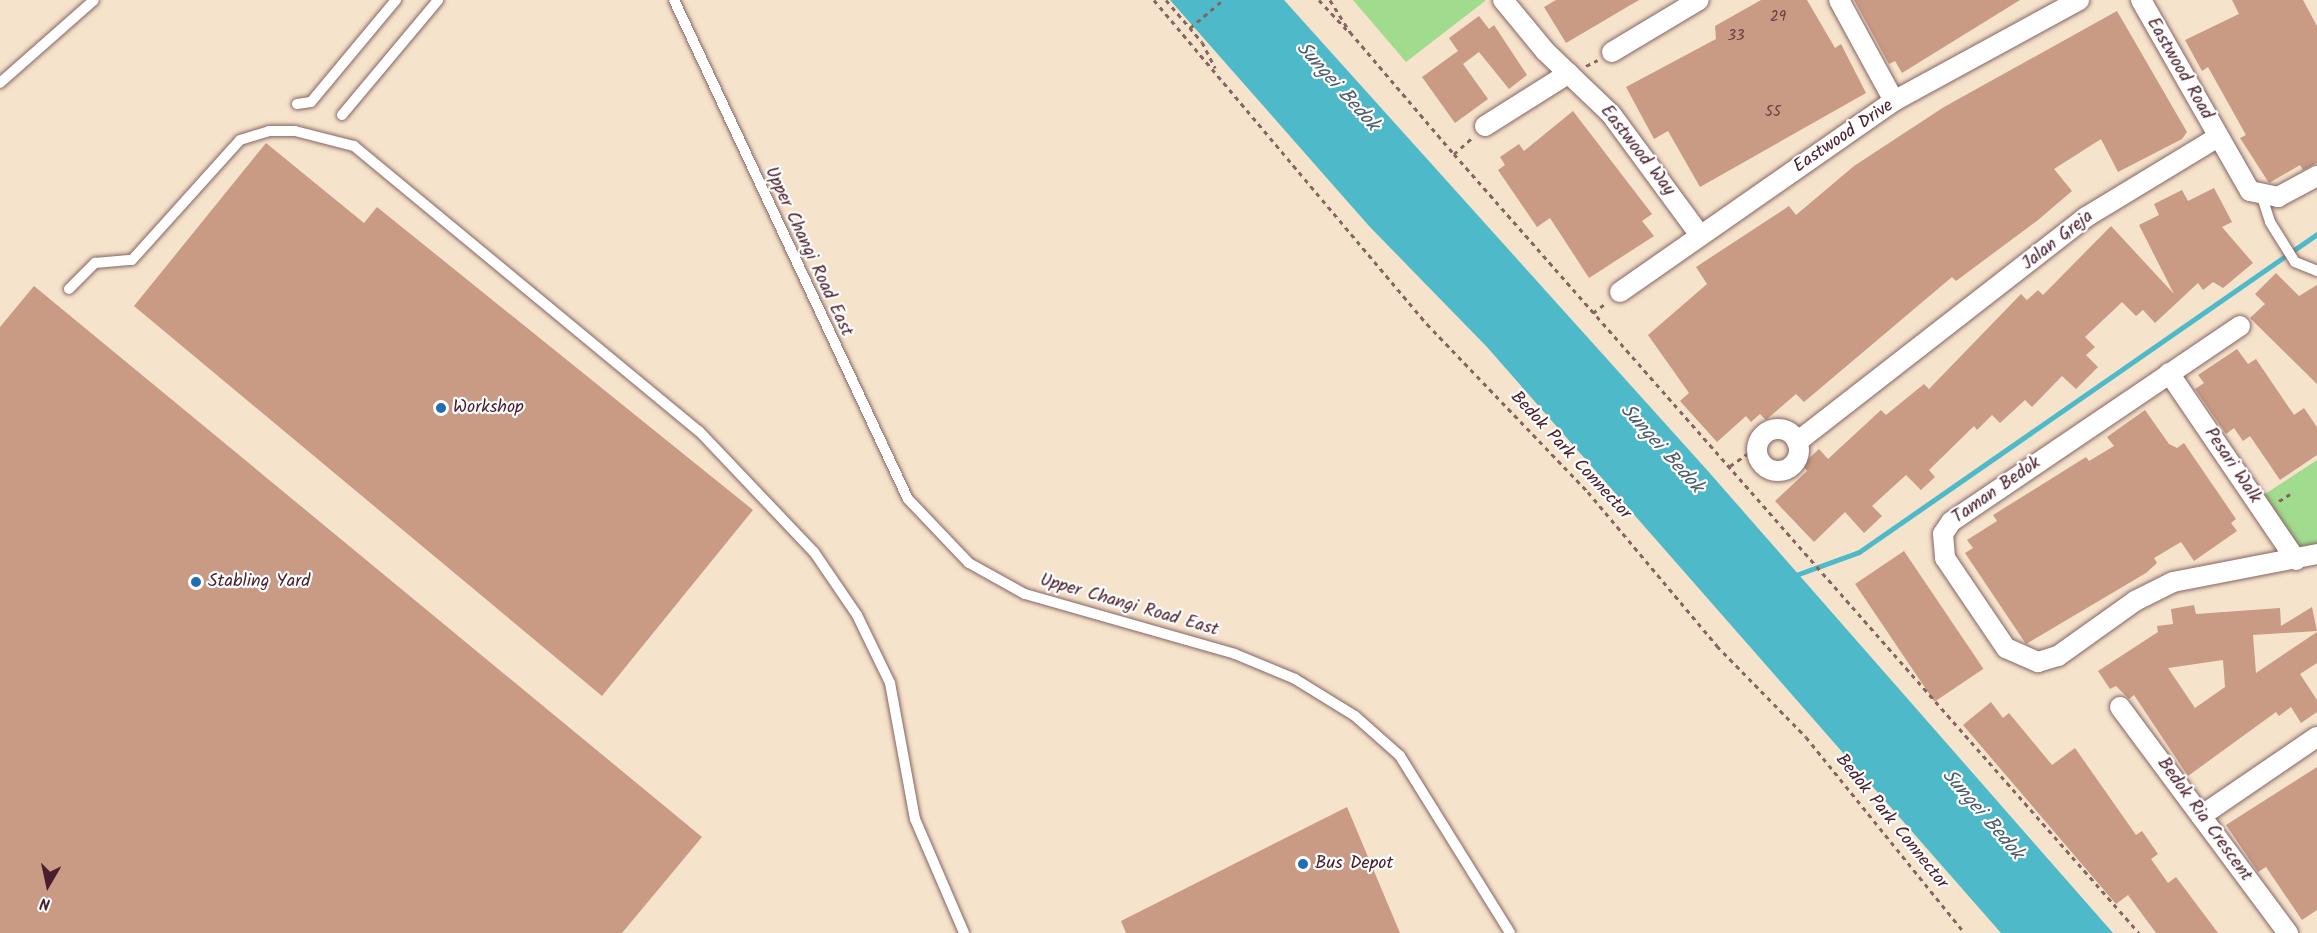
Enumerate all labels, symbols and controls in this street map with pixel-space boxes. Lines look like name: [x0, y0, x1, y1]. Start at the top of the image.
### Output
house number: 29: [1770, 9, 1786, 27]
street label: Eastwood Road: [2141, 14, 2217, 124]
house number: 33: [1727, 28, 1745, 46]
water label: Sungei Bedok: [1290, 37, 1384, 137]
street label: Eastwood Drive: [1790, 96, 1898, 178]
street label: Eastwood Way: [1595, 101, 1679, 201]
house number: 55: [1765, 104, 1781, 122]
street label: Upper Changi Road East: [759, 164, 857, 340]
street label: Jalan Greja: [2018, 206, 2098, 276]
street label: Bedok Park Connector: [1505, 387, 1635, 525]
place label: Workshop: [453, 397, 524, 419]
water label: Sungei Bedok: [1614, 399, 1708, 499]
marker: Workshop: [434, 401, 448, 415]
street label: Pesari Walk: [2199, 424, 2265, 508]
street label: Taman Bedok: [1949, 453, 2045, 529]
street label: Upper Changi Road East: [1037, 570, 1221, 642]
place label: Stabling Yard: [208, 571, 310, 593]
marker: Stabling Yard: [189, 575, 203, 589]
street label: Bedok Park Connector: [1830, 750, 1952, 894]
street label: Bedok Ria Crescent: [2152, 754, 2256, 886]
water label: Sungei Bedok: [1936, 765, 2028, 865]
place label: Bus Depot: [1315, 853, 1393, 875]
north arrow: [18, 855, 78, 915]
marker: Bus Depot: [1296, 857, 1310, 871]
text: N: [38, 890, 52, 916]

